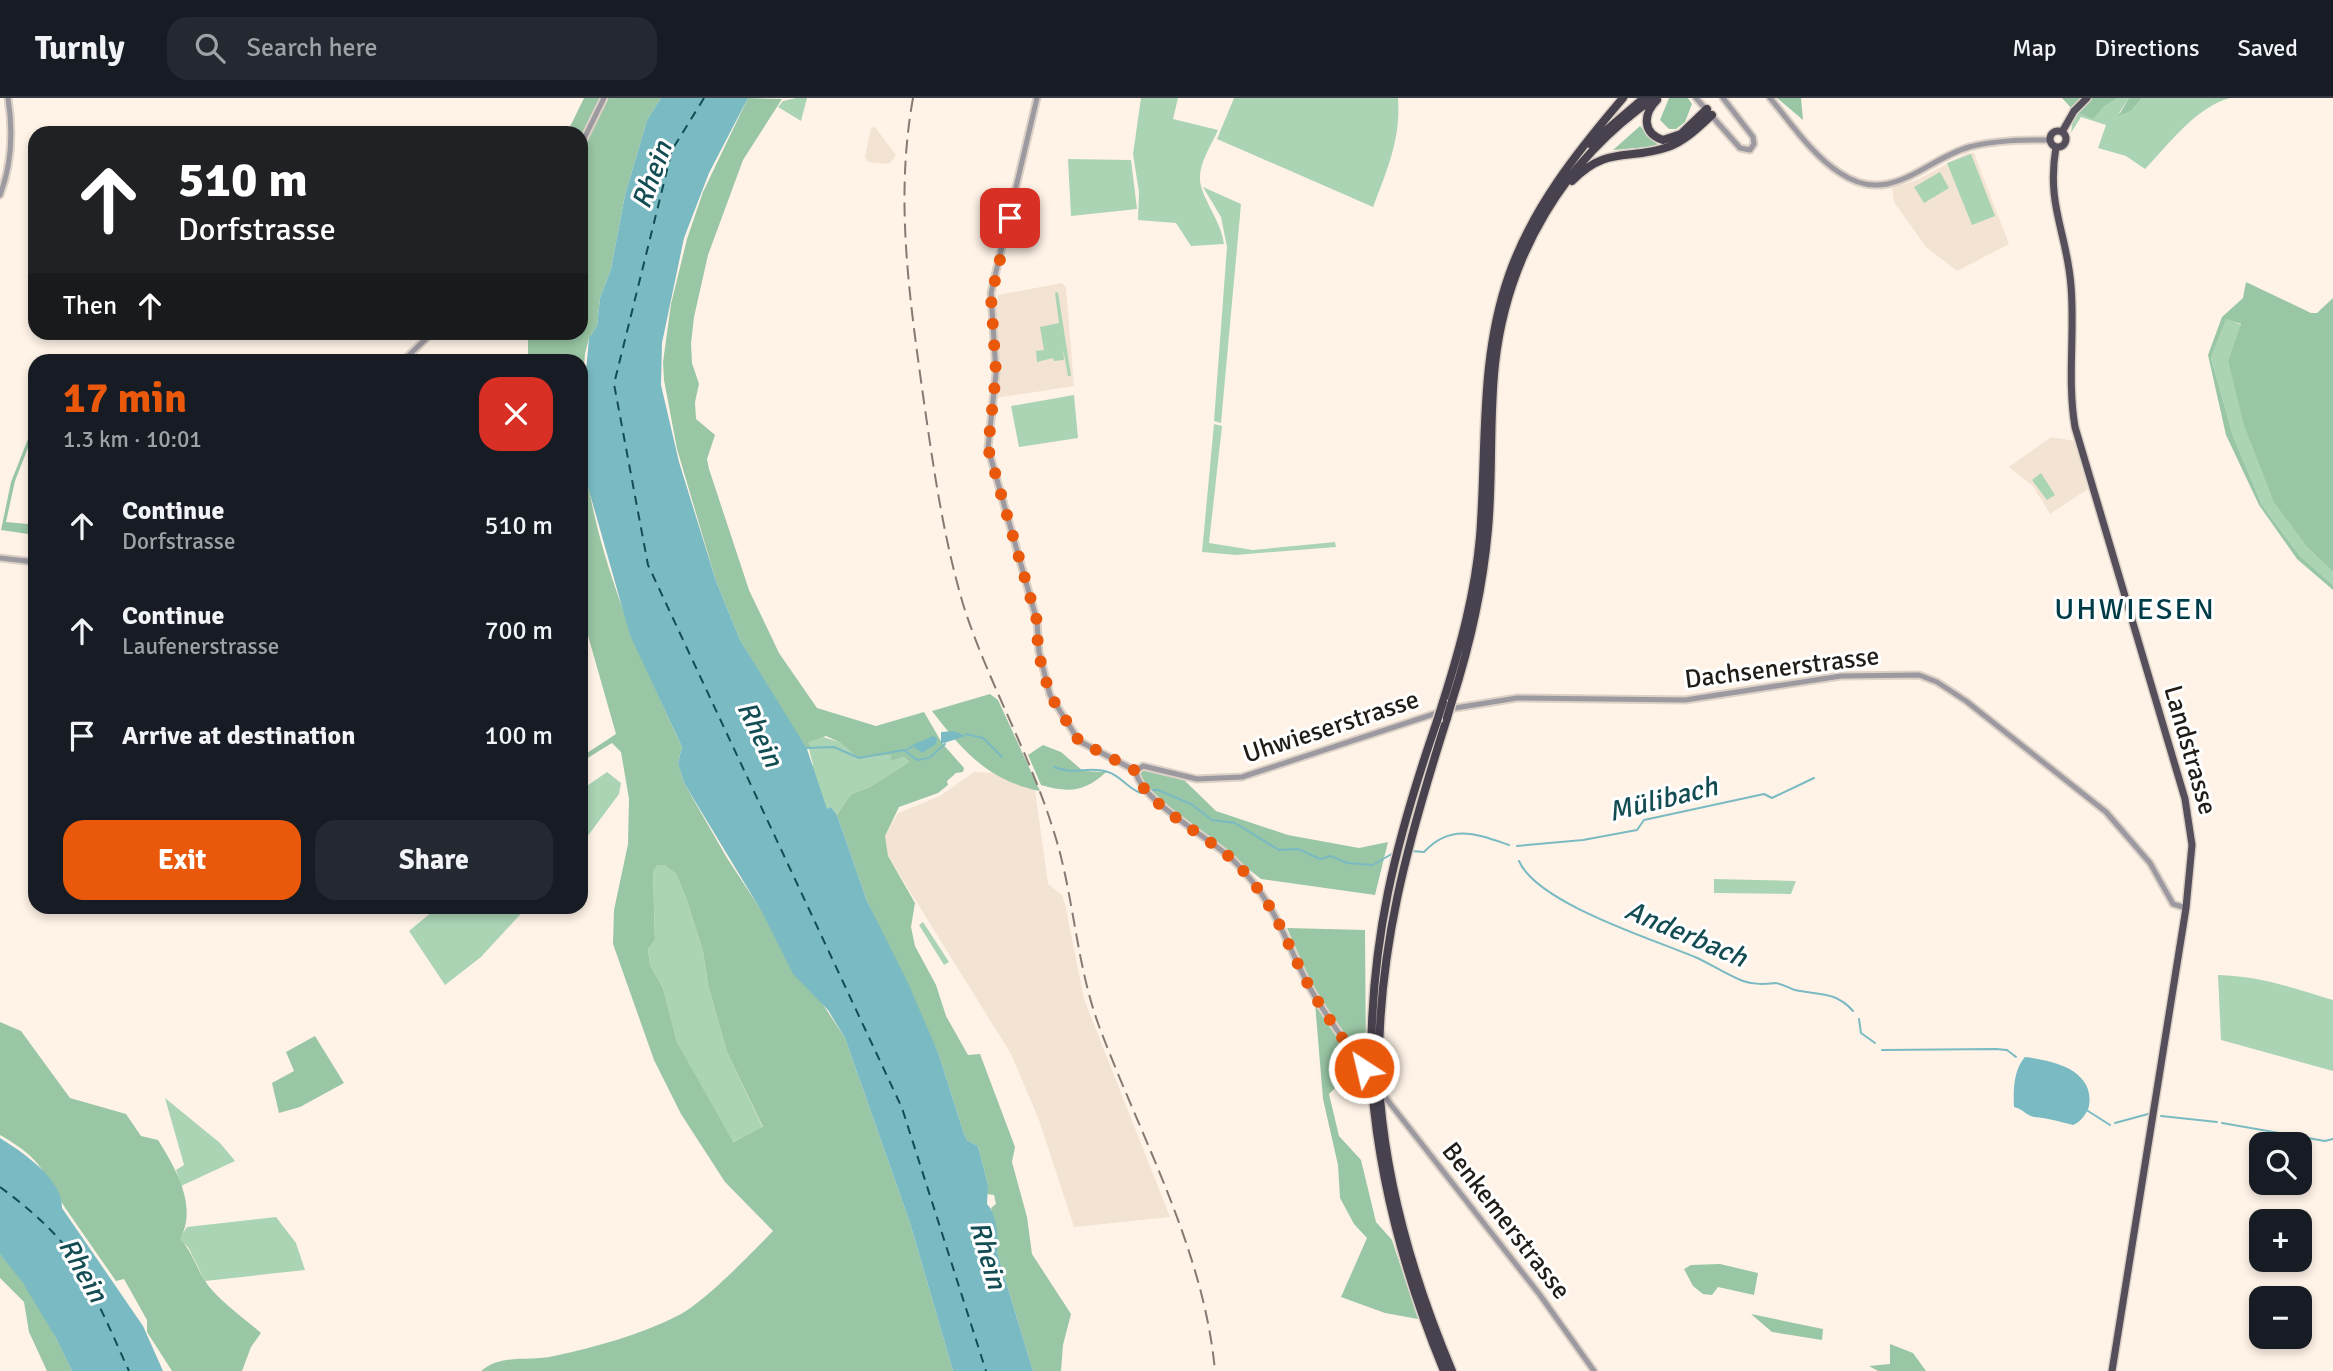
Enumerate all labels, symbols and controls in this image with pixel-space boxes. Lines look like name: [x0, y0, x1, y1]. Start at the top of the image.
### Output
search box: [167, 17, 657, 80]
text: Turnly: [35, 28, 125, 69]
icon: search: [191, 29, 229, 67]
text: Search here: [247, 32, 378, 64]
text: Map: [2012, 33, 2057, 63]
text: Directions: [2095, 33, 2200, 63]
text: Saved: [2238, 33, 2298, 63]
water label: Rhein: [624, 136, 680, 213]
text: 510 m: [178, 150, 308, 210]
icon: ahead: [63, 154, 154, 245]
pin: [980, 188, 1040, 248]
icon: arrive: [991, 199, 1029, 237]
text: Dorfstrasse: [178, 210, 336, 249]
icon: ahead: [131, 287, 169, 325]
text: Then: [63, 290, 117, 322]
text: 17 min: [63, 373, 187, 424]
button: close: [479, 377, 553, 451]
text: 1.3 km · 10:01: [63, 425, 202, 454]
text: Continue: [122, 495, 224, 527]
icon: ahead: [63, 507, 101, 545]
text: 510 m: [484, 510, 553, 542]
text: Dorfstrasse: [122, 527, 235, 556]
district label: UHWIESEN: [2054, 591, 2216, 628]
text: Continue: [122, 600, 224, 632]
icon: ahead: [63, 612, 101, 650]
text: 700 m: [484, 615, 553, 647]
text: Laufenerstrasse: [122, 632, 279, 661]
street label: Dachsenerstrasse: [1683, 640, 1881, 696]
street label: Landstrasse: [2156, 682, 2224, 818]
street label: Uhwieserstrasse: [1239, 683, 1423, 771]
water label: Rhein: [730, 696, 791, 773]
icon: arrive: [63, 717, 101, 755]
text: Arrive at destination: [122, 720, 355, 752]
text: 100 m: [484, 720, 553, 752]
water label: Mülibach: [1605, 769, 1722, 829]
button: Exit: [63, 820, 301, 900]
button: Share: [315, 820, 553, 900]
water label: Anderbach: [1620, 893, 1753, 975]
position arrow: [1327, 1031, 1401, 1105]
map controls: [2249, 1132, 2312, 1349]
button: search: [2249, 1132, 2312, 1195]
street label: Benkemerstrasse: [1435, 1136, 1577, 1306]
button: +: [2249, 1209, 2312, 1272]
water label: Rhein: [962, 1217, 1014, 1294]
water label: Rhein: [51, 1232, 115, 1309]
button: −: [2249, 1286, 2312, 1349]

